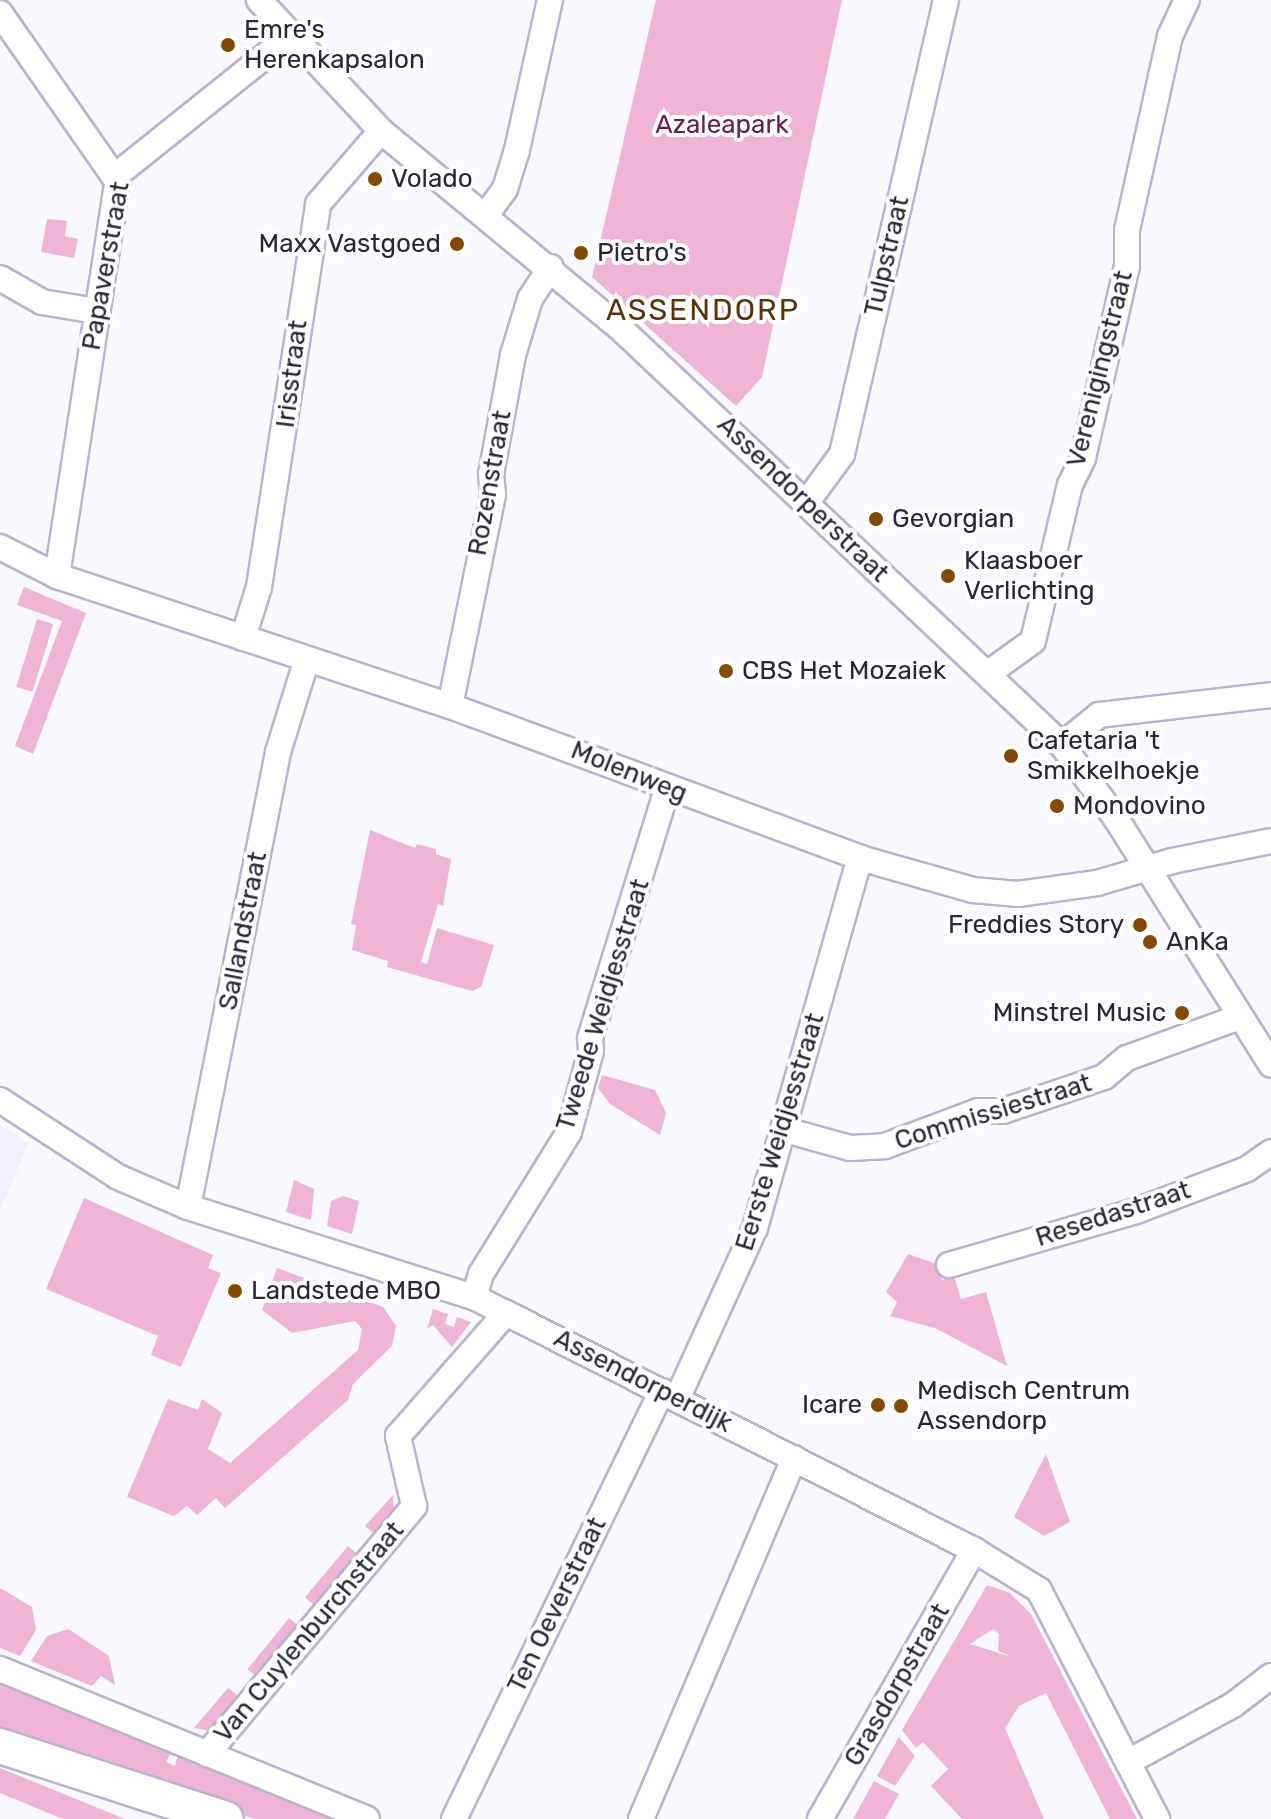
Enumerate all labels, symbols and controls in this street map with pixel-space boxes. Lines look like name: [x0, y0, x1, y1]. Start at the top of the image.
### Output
place label: Emre's Herenkapsalon: [244, 14, 425, 76]
marker: Emre's Herenkapsalon: [219, 36, 237, 54]
park label: Azaleapark: [655, 109, 789, 141]
place label: Volado: [391, 163, 473, 195]
marker: Volado: [366, 170, 384, 188]
street label: Papaverstraat: [76, 179, 136, 353]
street label: Tulpstraat: [858, 193, 916, 319]
place label: Maxx Vastgoed: [258, 228, 441, 260]
marker: Maxx Vastgoed: [448, 235, 466, 253]
place label: Pietro's: [597, 237, 687, 269]
marker: Pietro's: [572, 244, 590, 262]
street label: Verenigingstraat: [1061, 268, 1139, 470]
district label: ASSENDORP: [606, 292, 800, 328]
street label: Irisstraat: [270, 318, 314, 430]
street label: Rozenstraat: [462, 408, 518, 558]
street label: Assendorperstraat: [711, 409, 895, 589]
place label: Gevorgian: [892, 503, 1014, 535]
marker: Gevorgian: [867, 510, 885, 528]
place label: Klaasboer Verlichting: [964, 545, 1094, 606]
marker: Klaasboer Verlichting: [939, 567, 957, 585]
place label: CBS Het Mozaiek: [742, 655, 946, 687]
marker: CBS Het Mozaiek: [717, 662, 735, 680]
place label: Cafetaria 't Smikkelhoekje: [1027, 725, 1200, 786]
street label: Molenweg: [566, 735, 692, 809]
marker: Cafetaria 't Smikkelhoekje: [1002, 747, 1020, 765]
place label: Mondovino: [1073, 790, 1206, 822]
marker: Mondovino: [1048, 797, 1066, 815]
street label: Sallandstraat: [212, 849, 274, 1013]
street label: Tweede Weidjesstraat: [550, 875, 656, 1135]
place label: Freddies Story: [948, 909, 1124, 941]
marker: Freddies Story: [1131, 916, 1149, 934]
place label: AnKa: [1166, 926, 1229, 958]
marker: AnKa: [1141, 933, 1159, 951]
place label: Minstrel Music: [993, 997, 1166, 1029]
marker: Minstrel Music: [1173, 1004, 1191, 1022]
street label: Eerste Weidjesstraat: [729, 1009, 831, 1255]
street label: Commissiestraat: [891, 1067, 1095, 1157]
street label: Resedastraat: [1032, 1174, 1194, 1254]
place label: Landstede MBO: [251, 1275, 441, 1307]
marker: Landstede MBO: [226, 1282, 244, 1300]
street label: Assendorperdijk: [549, 1323, 737, 1439]
place label: Medisch Centrum Assendorp: [917, 1375, 1130, 1436]
place label: Icare: [802, 1389, 862, 1421]
marker: Icare: [869, 1396, 887, 1414]
marker: Medisch Centrum Assendorp: [892, 1397, 910, 1415]
street label: Ten Oeverstraat: [501, 1512, 613, 1698]
street label: Van Cuylenburchstraat: [207, 1515, 411, 1749]
street label: Grasdorpstraat: [838, 1598, 956, 1772]

